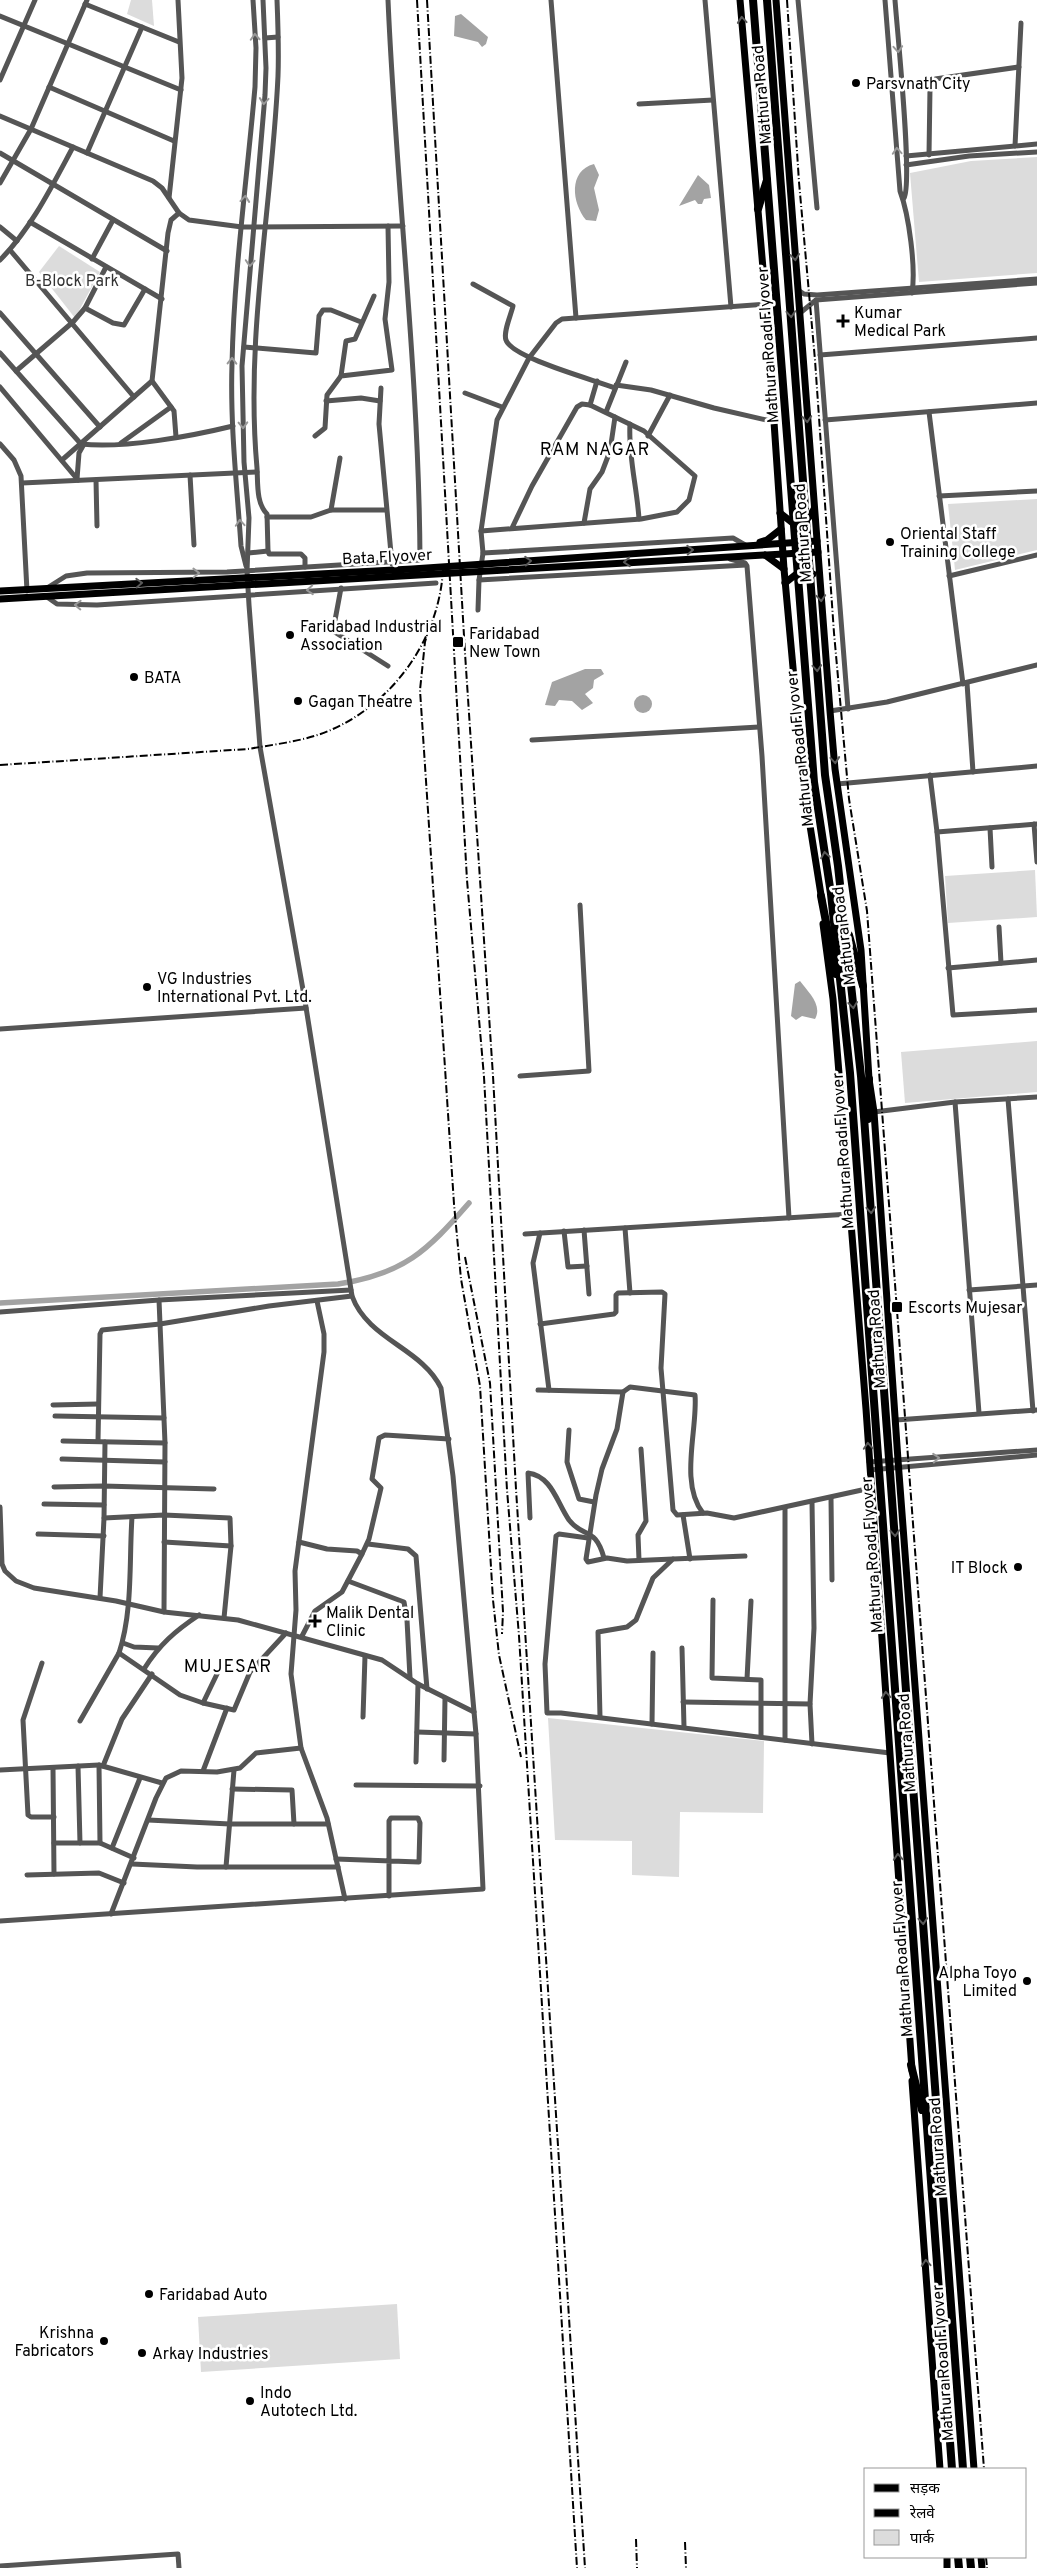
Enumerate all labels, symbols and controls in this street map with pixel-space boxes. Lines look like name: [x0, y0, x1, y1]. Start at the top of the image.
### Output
one-way arrow: [737, 16, 748, 24]
one-way arrow: [250, 32, 261, 40]
street label: Mathura Road: [749, 44, 777, 145]
one-way arrow: [893, 45, 904, 53]
place label: Parsvnath City: [866, 75, 970, 95]
marker: Parsvnath City: [850, 77, 862, 89]
one-way arrow: [259, 97, 270, 105]
one-way arrow: [892, 146, 903, 154]
one-way arrow: [239, 194, 250, 202]
one-way arrow: [789, 253, 800, 261]
one-way arrow: [245, 259, 256, 267]
street label: Mathura Road Flyover: [754, 266, 784, 424]
park label: B-Block Park: [25, 272, 119, 292]
place label: Kumar Medical Park: [854, 304, 946, 342]
one-way arrow: [786, 311, 797, 319]
marker: Kumar Medical Park: [836, 314, 850, 328]
one-way arrow: [227, 356, 237, 364]
one-way arrow: [802, 415, 813, 423]
one-way arrow: [238, 422, 248, 429]
district label: RAM NAGAR: [540, 439, 650, 462]
street label: Mathura Road: [791, 483, 817, 583]
one-way arrow: [234, 519, 245, 527]
place label: Oriental Staff Training College: [900, 525, 1016, 563]
marker: Oriental Staff Training College: [884, 536, 896, 548]
one-way arrow: [687, 544, 695, 555]
street label: Bata Flyover: [341, 546, 433, 570]
one-way arrow: [524, 555, 532, 566]
one-way arrow: [622, 557, 630, 568]
one-way arrow: [193, 568, 201, 578]
one-way arrow: [136, 578, 143, 588]
one-way arrow: [306, 585, 314, 596]
one-way arrow: [815, 595, 826, 603]
one-way arrow: [74, 600, 82, 610]
place label: Faridabad Industrial Association: [300, 618, 442, 656]
place label: Faridabad New Town: [469, 625, 540, 663]
marker: Faridabad Industrial Association: [284, 629, 296, 641]
marker: Faridabad New Town: [451, 635, 465, 649]
one-way arrow: [812, 665, 823, 673]
place label: BATA: [144, 669, 182, 689]
street label: Mathura Road Flyover: [783, 670, 819, 828]
marker: BATA: [128, 671, 140, 683]
place label: Gagan Theatre: [308, 693, 413, 713]
marker: Gagan Theatre: [292, 695, 304, 707]
one-way arrow: [829, 757, 840, 765]
one-way arrow: [820, 851, 831, 859]
street label: Mathura Road: [829, 885, 861, 986]
place label: VG Industries International Pvt. Ltd.: [157, 970, 312, 1008]
marker: VG Industries International Pvt. Ltd.: [141, 981, 153, 993]
one-way arrow: [847, 1001, 858, 1009]
street label: Mathura Road Flyover: [829, 1072, 859, 1230]
one-way arrow: [865, 1206, 876, 1214]
street label: Mathura Road: [865, 1289, 891, 1389]
place label: Escorts Mujesar: [908, 1299, 1022, 1319]
marker: Escorts Mujesar: [890, 1300, 904, 1314]
one-way arrow: [863, 1441, 874, 1449]
one-way arrow: [932, 1452, 940, 1463]
street label: Mathura Road Flyover: [858, 1476, 888, 1634]
one-way arrow: [889, 1530, 900, 1538]
place label: IT Block: [951, 1559, 1008, 1579]
marker: IT Block: [1012, 1561, 1024, 1573]
place label: Malik Dental Clinic: [326, 1604, 414, 1642]
marker: Malik Dental Clinic: [308, 1614, 322, 1628]
district label: MUJESAR: [184, 1656, 272, 1679]
one-way arrow: [880, 1691, 891, 1699]
street label: Mathura Road: [895, 1693, 921, 1793]
one-way arrow: [892, 1853, 903, 1861]
street label: Mathura Road Flyover: [888, 1880, 918, 2038]
one-way arrow: [917, 1917, 928, 1925]
place label: Alpha Toyo Limited: [938, 1964, 1017, 2002]
marker: Alpha Toyo Limited: [1021, 1975, 1033, 1987]
street label: Mathura Road: [926, 2097, 952, 2197]
one-way arrow: [921, 2259, 932, 2267]
street label: Mathura Road Flyover: [929, 2284, 959, 2442]
place label: Faridabad Auto: [159, 2286, 268, 2306]
marker: Faridabad Auto: [143, 2288, 155, 2300]
place label: Krishna Fabricators: [14, 2324, 94, 2362]
marker: Krishna Fabricators: [98, 2335, 110, 2347]
place label: Arkay Industries: [152, 2345, 268, 2365]
marker: Arkay Industries: [136, 2347, 148, 2359]
place label: Indo Autotech Ltd.: [260, 2384, 357, 2422]
marker: Indo Autotech Ltd.: [244, 2395, 256, 2407]
legend: [864, 2468, 1027, 2558]
text: सड़क: [910, 2480, 940, 2499]
text: रेलवे: [909, 2504, 935, 2524]
text: पार्क: [910, 2529, 934, 2549]

